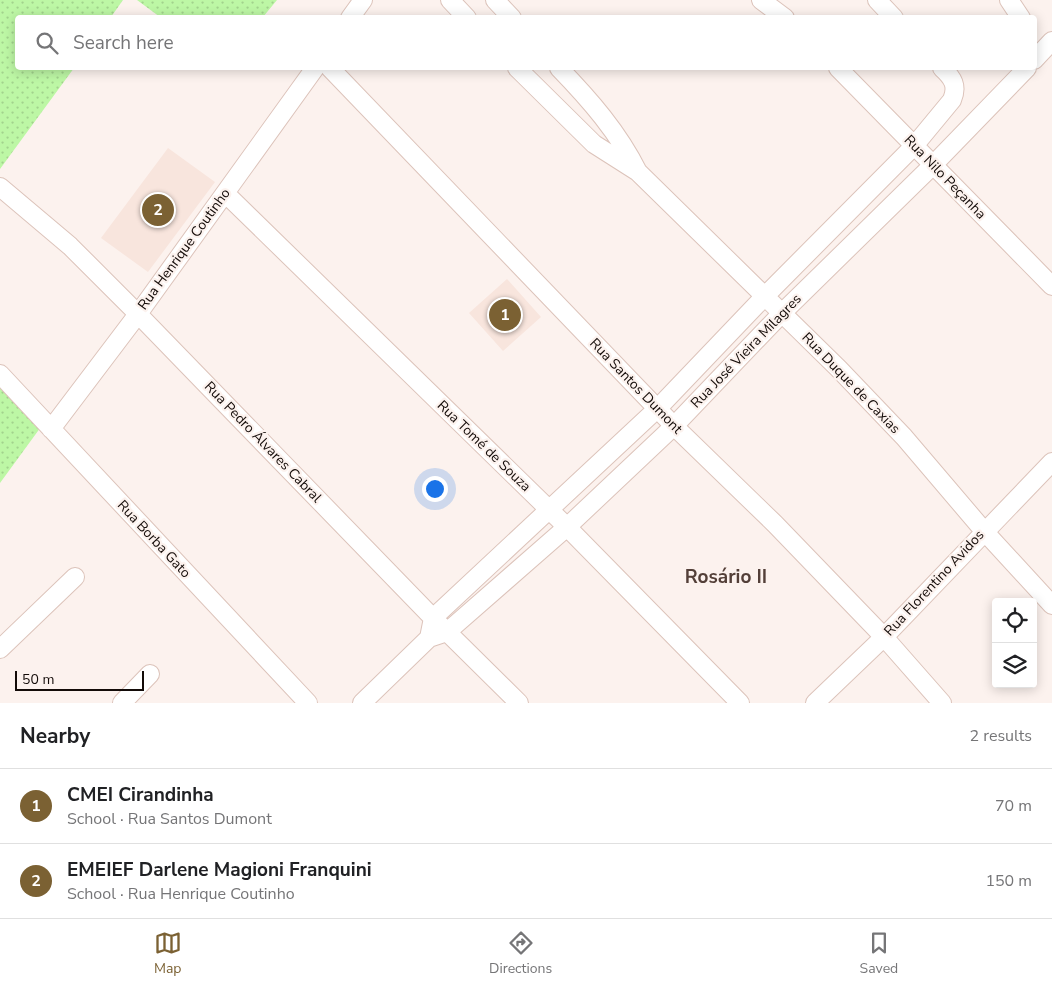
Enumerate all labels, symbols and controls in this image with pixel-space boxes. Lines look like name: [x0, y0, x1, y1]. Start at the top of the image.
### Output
search box: [15, 15, 1037, 70]
icon: search: [33, 29, 61, 57]
text: Search here: [73, 30, 174, 56]
street label: Rua Nilo Peçanha: [900, 131, 990, 223]
street label: Rua Henrique Coutinho: [133, 184, 235, 314]
pin: 2: [142, 191, 174, 229]
street label: Rua José Vieira Milagres: [686, 290, 806, 412]
pin: 1: [489, 296, 521, 334]
street label: Rua Duque de Caxias: [798, 328, 905, 438]
street label: Rua Santos Dumont: [585, 334, 687, 438]
street label: Rua Pedro Álvares Cabral: [200, 377, 326, 507]
street label: Rua Tomé de Souza: [433, 396, 535, 496]
your location: [422, 476, 448, 502]
street label: Rua Borba Gato: [113, 496, 195, 582]
street label: Rua Florentino Avidos: [880, 526, 988, 640]
district label: Rosário II: [685, 564, 767, 590]
map controls: [992, 598, 1037, 688]
button: locate: [992, 598, 1037, 643]
button: layers: [992, 643, 1037, 688]
scale bar: [15, 668, 144, 691]
text: 50 m: [22, 670, 54, 689]
text: Nearby: [20, 722, 90, 750]
text: 2 results: [970, 725, 1032, 747]
text: CMEI Cirandinha: [67, 782, 214, 808]
text: 1: [31, 795, 41, 817]
text: 70 m: [995, 795, 1032, 817]
text: School · Rua Santos Dumont: [67, 808, 272, 830]
text: EMEIEF Darlene Magioni Franquini: [67, 857, 372, 883]
text: 2: [31, 870, 41, 892]
text: 150 m: [985, 870, 1032, 892]
text: School · Rua Henrique Coutinho: [67, 883, 295, 905]
tab: Map: [154, 929, 182, 978]
tab: Directions: [489, 929, 552, 978]
tab: Saved: [860, 929, 898, 978]

